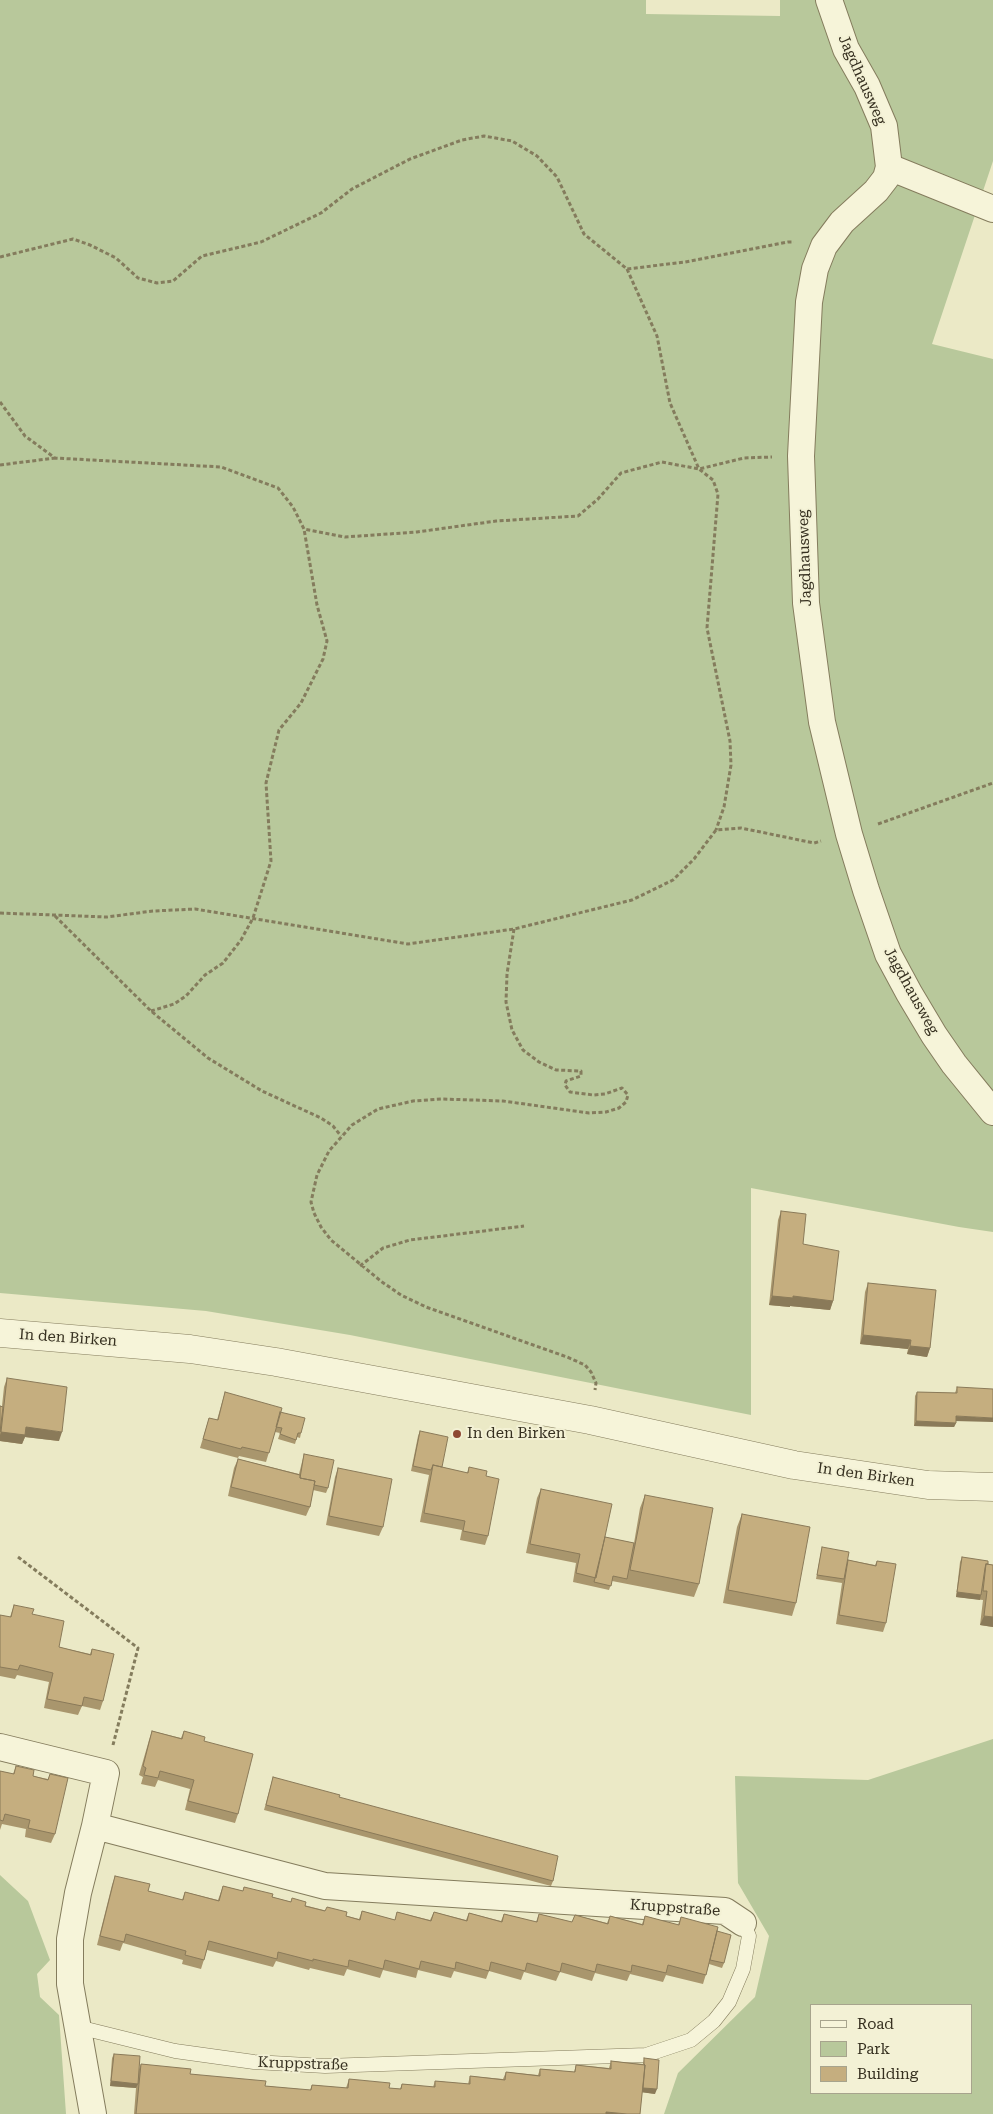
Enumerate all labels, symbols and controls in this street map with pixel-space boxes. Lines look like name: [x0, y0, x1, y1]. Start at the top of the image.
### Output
street label: Jagdhausweg: [834, 32, 890, 128]
street label: Jagdhausweg: [794, 509, 816, 607]
street label: Jagdhausweg: [880, 944, 942, 1038]
street label: In den Birken: [18, 1326, 118, 1350]
place label: In den Birken: [467, 1425, 565, 1443]
marker: In den Birken: [451, 1428, 463, 1440]
street label: In den Birken: [816, 1459, 916, 1491]
street label: Kruppstraße: [629, 1896, 721, 1920]
legend: [810, 2004, 973, 2094]
text: Road: [857, 2015, 894, 2033]
text: Park: [857, 2040, 890, 2058]
street label: Kruppstraße: [257, 2053, 349, 2075]
text: Building: [857, 2065, 918, 2083]

